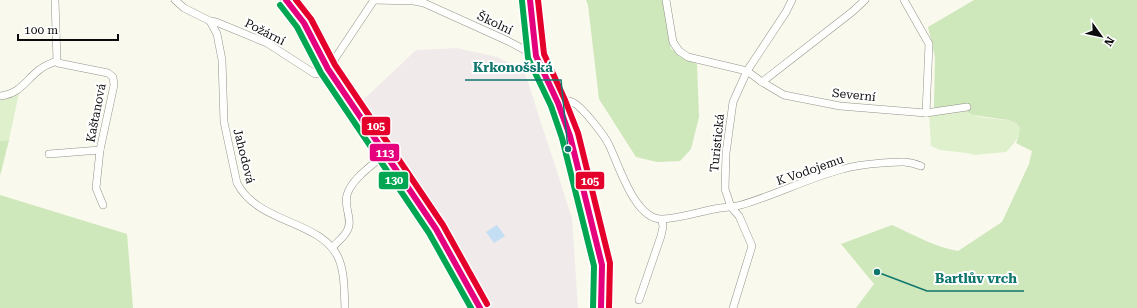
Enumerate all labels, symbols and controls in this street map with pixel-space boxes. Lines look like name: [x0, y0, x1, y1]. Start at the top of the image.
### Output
street label: Školní: [475, 9, 515, 37]
scale bar: [18, 16, 118, 42]
street label: Požární: [242, 16, 288, 48]
north arrow: [1081, 16, 1121, 56]
text: 100 m: [24, 23, 58, 37]
text: N: [1101, 34, 1117, 49]
callout: Krkonošská: [465, 55, 561, 80]
text: Krkonošská: [473, 60, 553, 75]
street label: Kaštanová: [83, 82, 109, 144]
street label: Severní: [831, 86, 877, 104]
street label: Turistická: [707, 113, 727, 173]
line badge: 105: [361, 116, 391, 136]
text: 105: [367, 120, 385, 133]
street label: Jahodová: [230, 127, 258, 185]
line badge: 113: [369, 143, 400, 162]
text: 113: [376, 147, 394, 160]
street label: K Vodojemu: [774, 152, 846, 188]
line badge: 130: [378, 171, 409, 190]
line badge: 105: [575, 171, 605, 190]
text: 130: [385, 174, 403, 187]
text: 105: [581, 175, 599, 188]
callout: Bartlův vrch: [927, 266, 1024, 291]
text: Bartlův vrch: [935, 271, 1017, 286]

